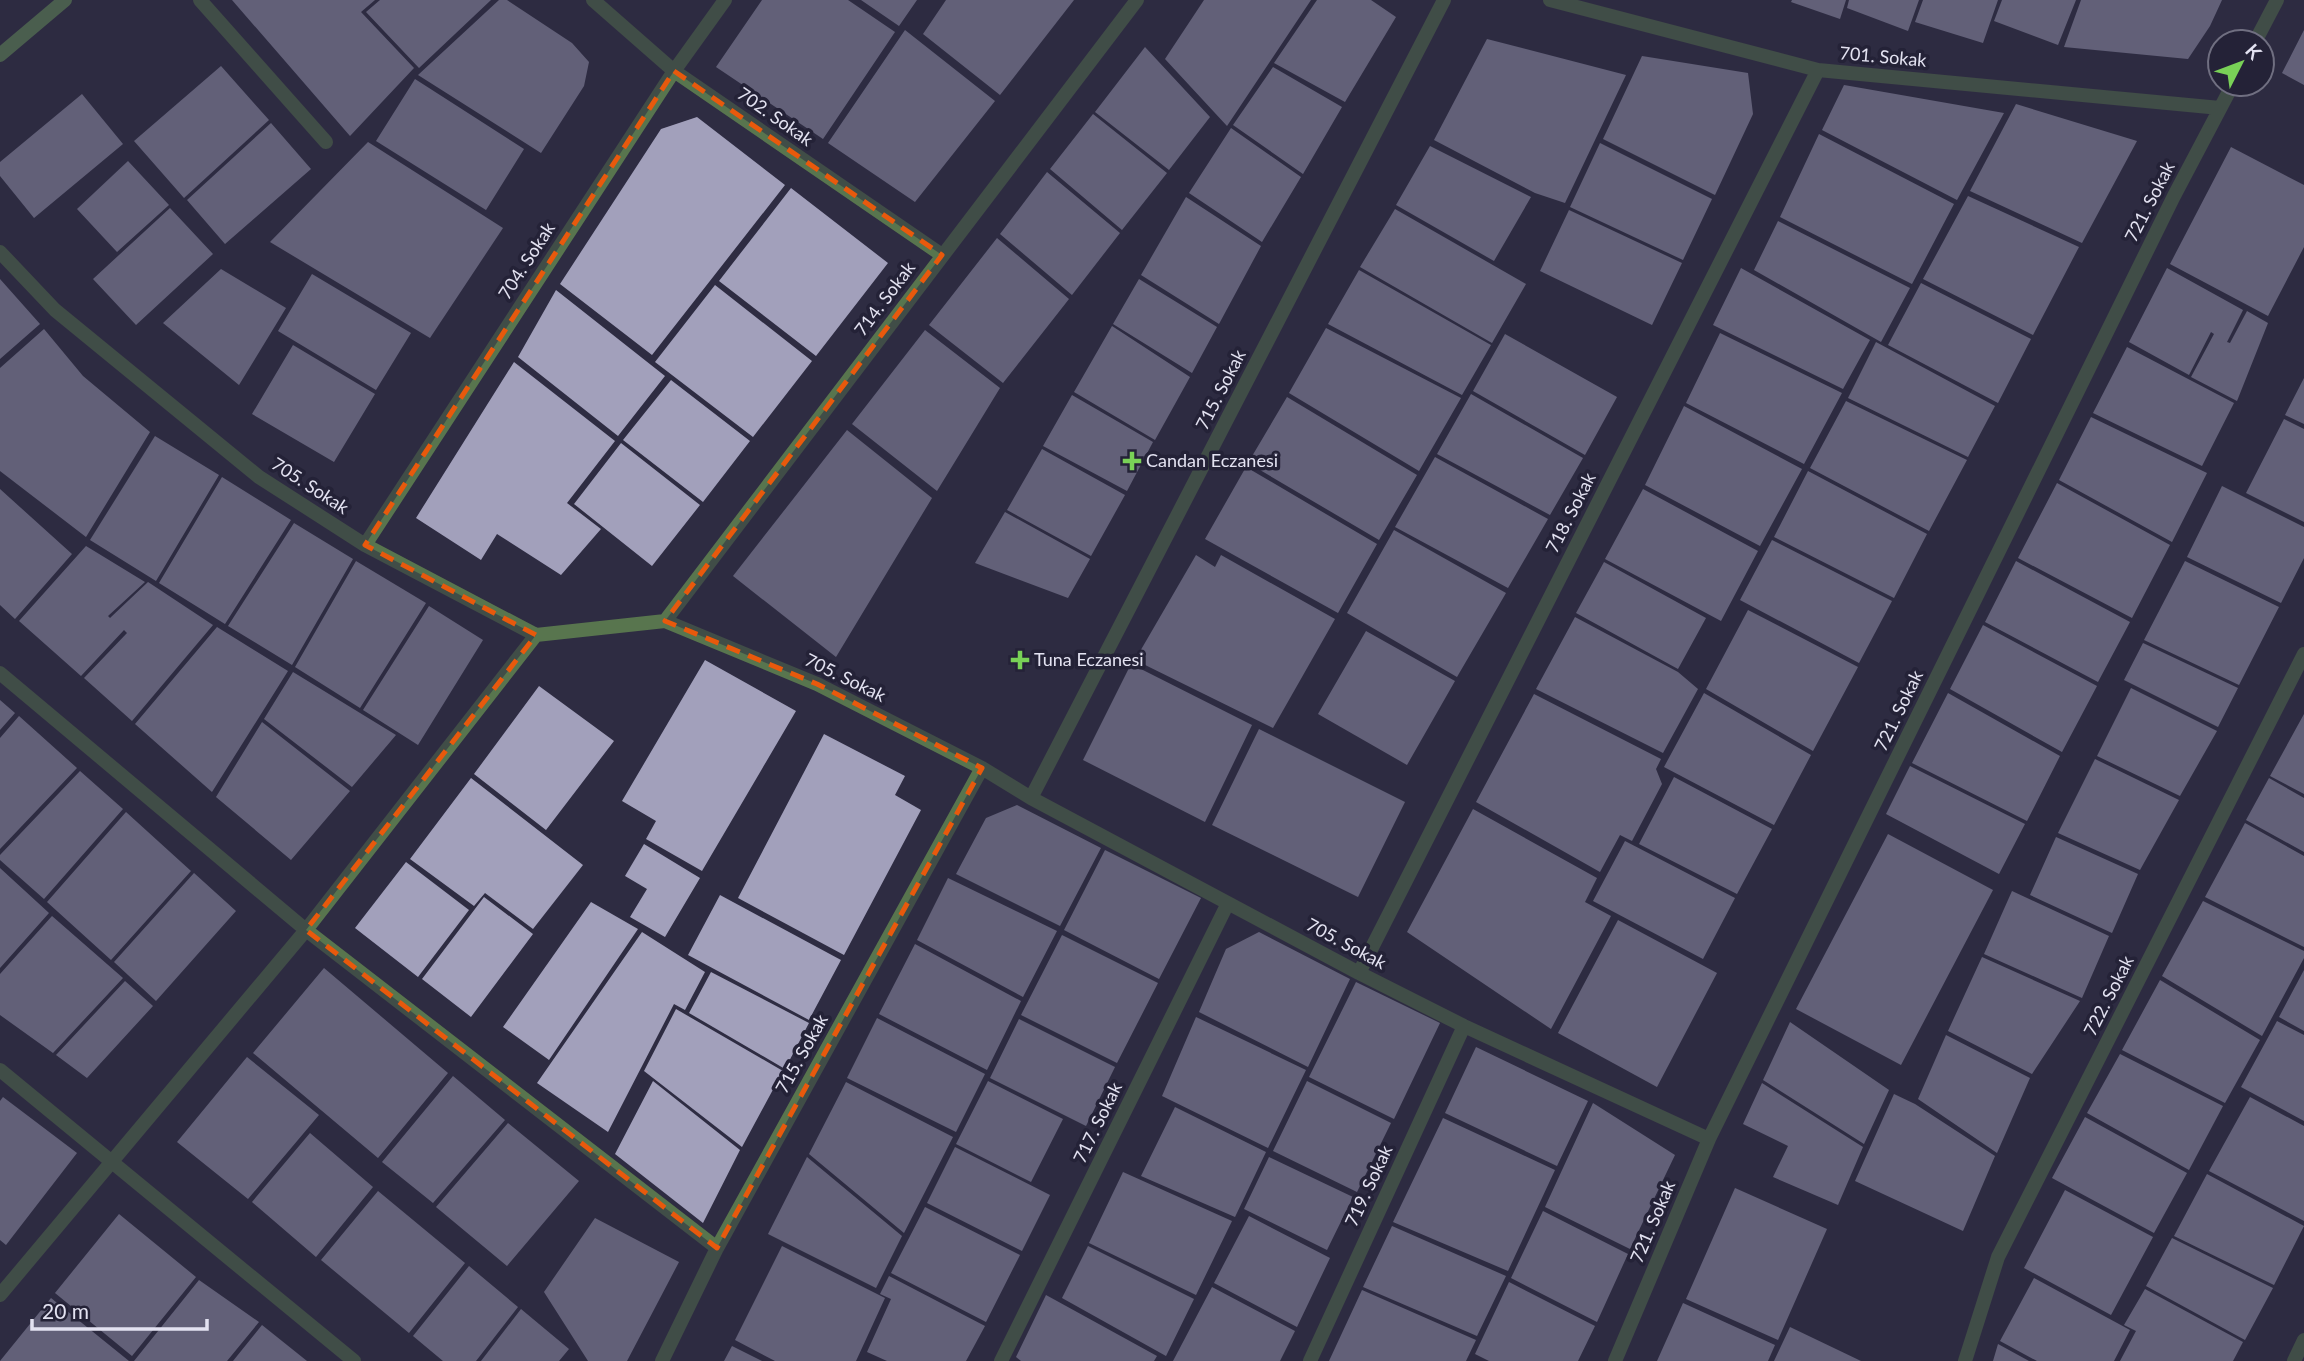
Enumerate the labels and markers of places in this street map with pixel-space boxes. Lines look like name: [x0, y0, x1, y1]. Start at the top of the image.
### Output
place label: Candan Eczanesi: [1146, 449, 1278, 471]
marker: Candan Eczanesi: [1124, 453, 1140, 469]
place label: Tuna Eczanesi: [1034, 648, 1144, 670]
marker: Tuna Eczanesi: [1012, 652, 1028, 668]

